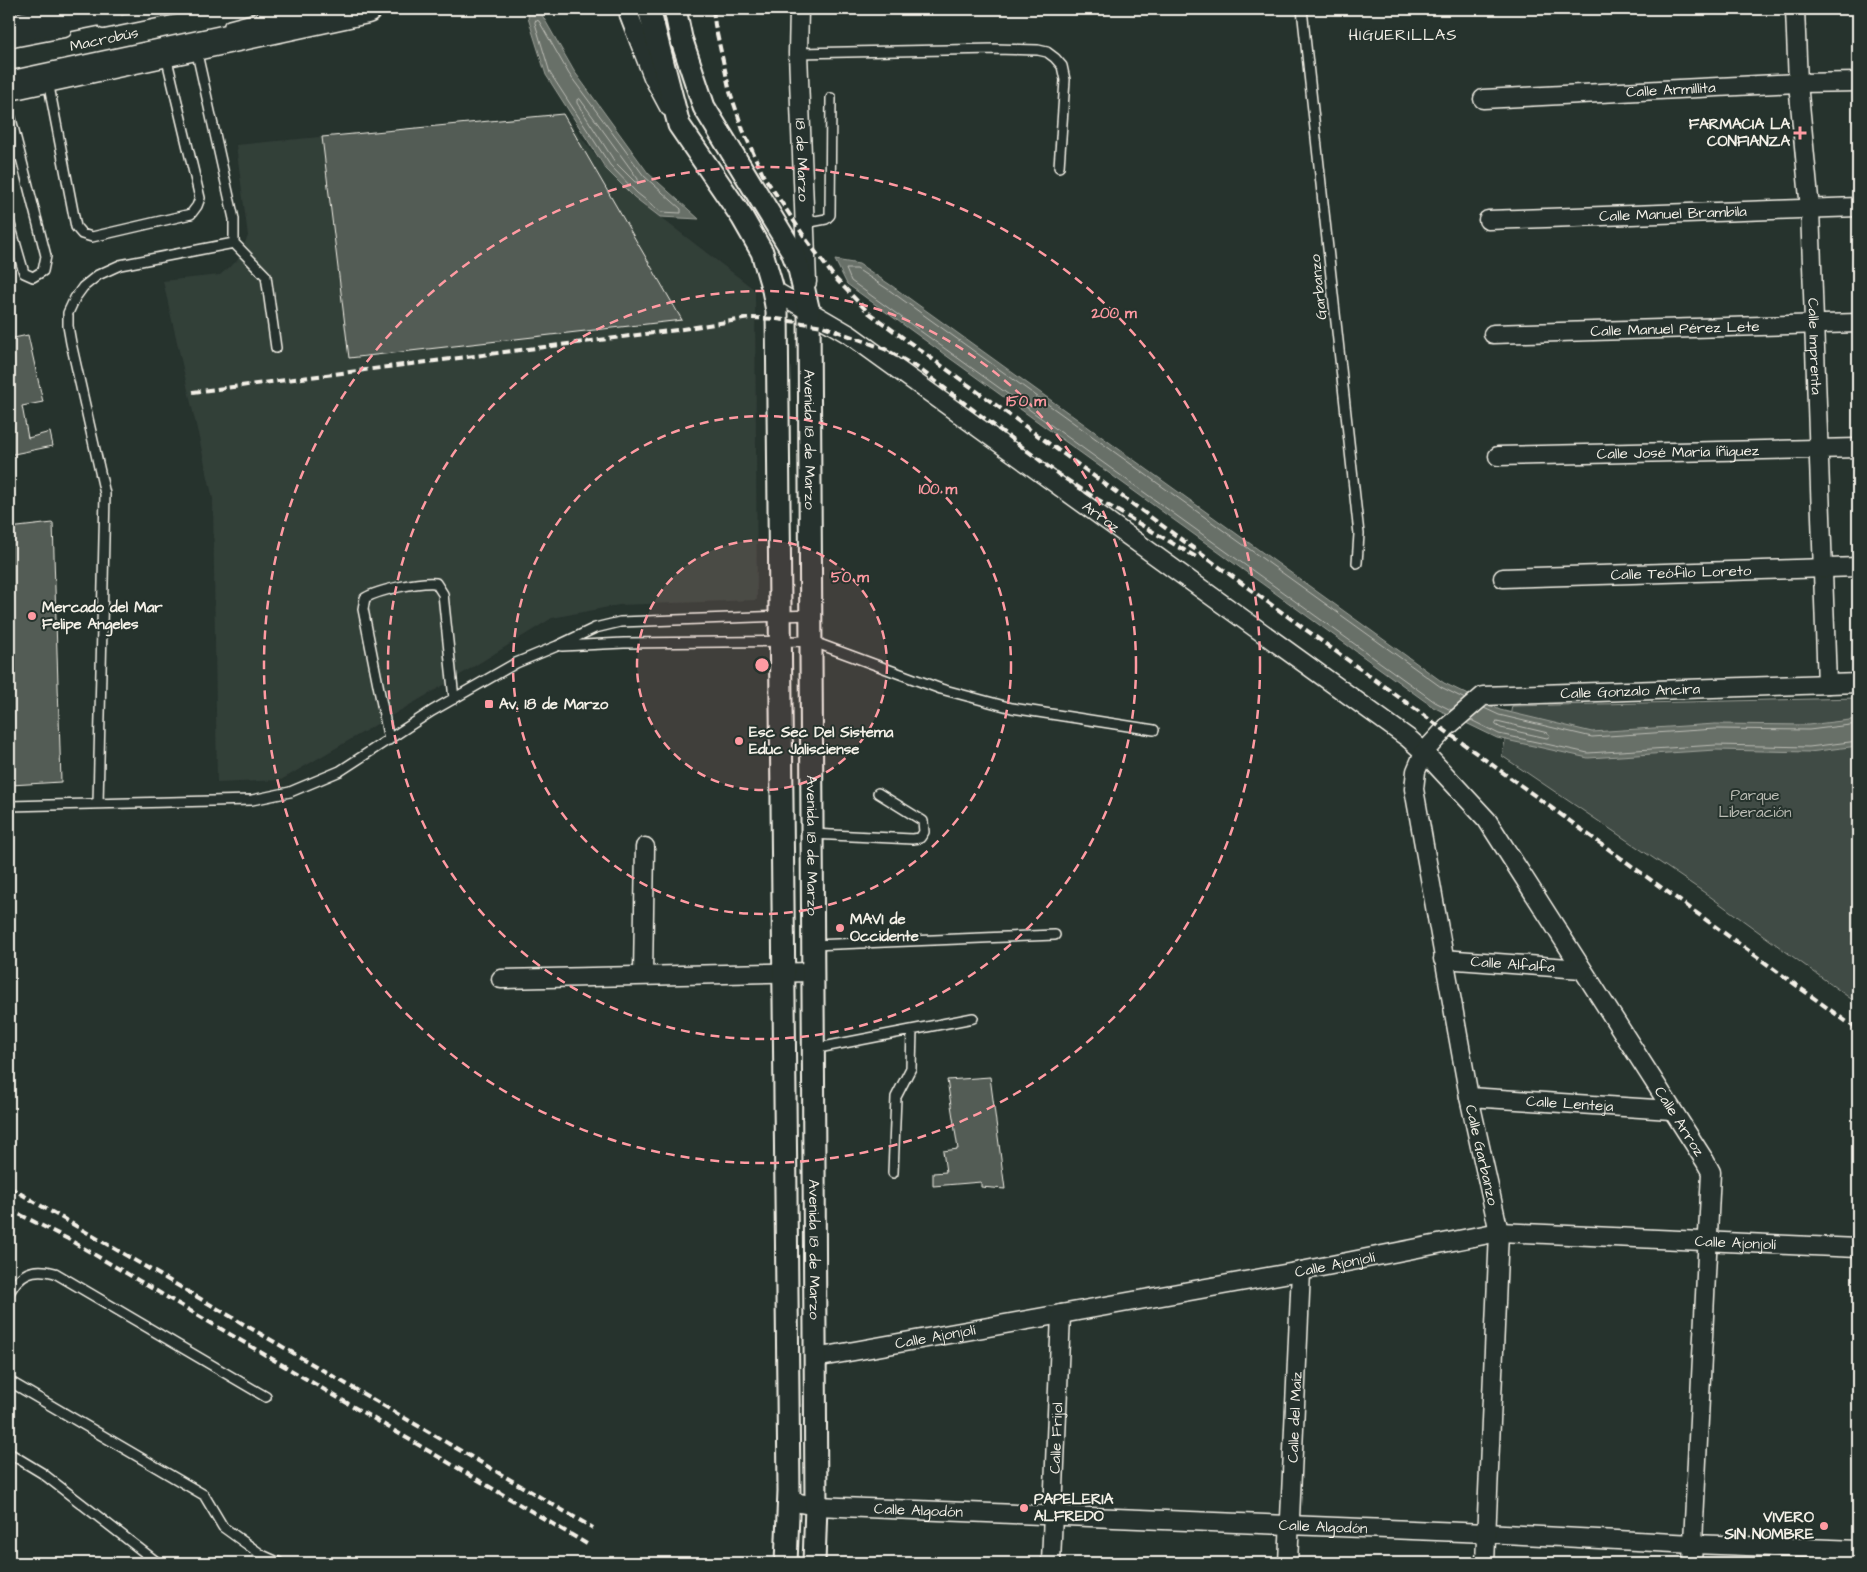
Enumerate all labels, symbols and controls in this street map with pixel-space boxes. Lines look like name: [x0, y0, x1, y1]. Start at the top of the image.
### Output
street label: Macrobús: [68, 22, 141, 57]
district label: HIGUERILLAS: [1348, 24, 1458, 46]
street label: Calle Armillita: [1625, 77, 1716, 103]
place label: FARMACIA LA CONFIANZA: [1689, 114, 1790, 152]
street label: 18 de Marzo: [790, 118, 814, 203]
marker: FARMACIA LA CONFIANZA: [1794, 127, 1806, 139]
street label: Calle Manuel Brambila: [1599, 201, 1747, 227]
street label: Garbanzo: [1305, 253, 1332, 321]
street label: Calle Imprenta: [1802, 297, 1827, 396]
text: 200 m: [1090, 303, 1137, 324]
street label: Calle Manuel Pérez Lete: [1590, 316, 1760, 342]
street label: Avenida 18 de Marzo: [798, 369, 820, 510]
text: 150 m: [1006, 391, 1046, 412]
street label: Calle José María Íñiguez: [1597, 440, 1760, 465]
text: 100 m: [919, 479, 958, 500]
street label: Arroz: [1078, 496, 1125, 538]
street label: Calle Teófilo Loreto: [1610, 560, 1752, 586]
text: 50 m: [831, 567, 869, 588]
place label: Mercado del Mar Felipe Angeles: [42, 597, 163, 637]
marker: Mercado del Mar Felipe Angeles: [26, 610, 38, 622]
centre of rings: [753, 656, 771, 674]
street label: Calle Gonzalo Ancira: [1560, 678, 1701, 704]
place label: Av. 18 de Marzo: [499, 694, 609, 715]
marker: Av. 18 de Marzo: [483, 698, 495, 710]
place label: Esc Sec Del Sistema Educ Jalisciense: [749, 722, 894, 760]
marker: Esc Sec Del Sistema Educ Jalisciense: [733, 735, 745, 747]
street label: Avenida 18 de Marzo: [801, 775, 823, 916]
park label: Parque Liberación: [1719, 785, 1792, 823]
place label: MAVI de Occidente: [850, 909, 919, 947]
marker: MAVI de Occidente: [834, 922, 846, 934]
street label: Calle Alfalfa: [1470, 951, 1556, 978]
street label: Calle Arroz: [1649, 1083, 1710, 1161]
street label: Calle Lenteja: [1525, 1091, 1615, 1117]
street label: Calle Garbanzo: [1460, 1103, 1503, 1208]
street label: Avenida 18 de Marzo: [803, 1179, 825, 1320]
street label: Calle Ajonjolí: [1694, 1231, 1777, 1255]
street label: Calle Ajonjolí: [1293, 1247, 1377, 1283]
street label: Calle Ajonjolí: [893, 1319, 978, 1354]
street label: Calle del Maíz: [1282, 1371, 1308, 1463]
street label: Calle Frijol: [1045, 1402, 1068, 1474]
place label: PAPELERIA ALFREDO: [1034, 1489, 1114, 1527]
street label: Calle Algodón: [874, 1498, 964, 1523]
marker: PAPELERIA ALFREDO: [1018, 1502, 1030, 1514]
place label: VIVERO SIN NOMBRE: [1724, 1507, 1814, 1545]
street label: Calle Algodón: [1278, 1515, 1368, 1539]
marker: VIVERO SIN NOMBRE: [1818, 1520, 1830, 1532]

